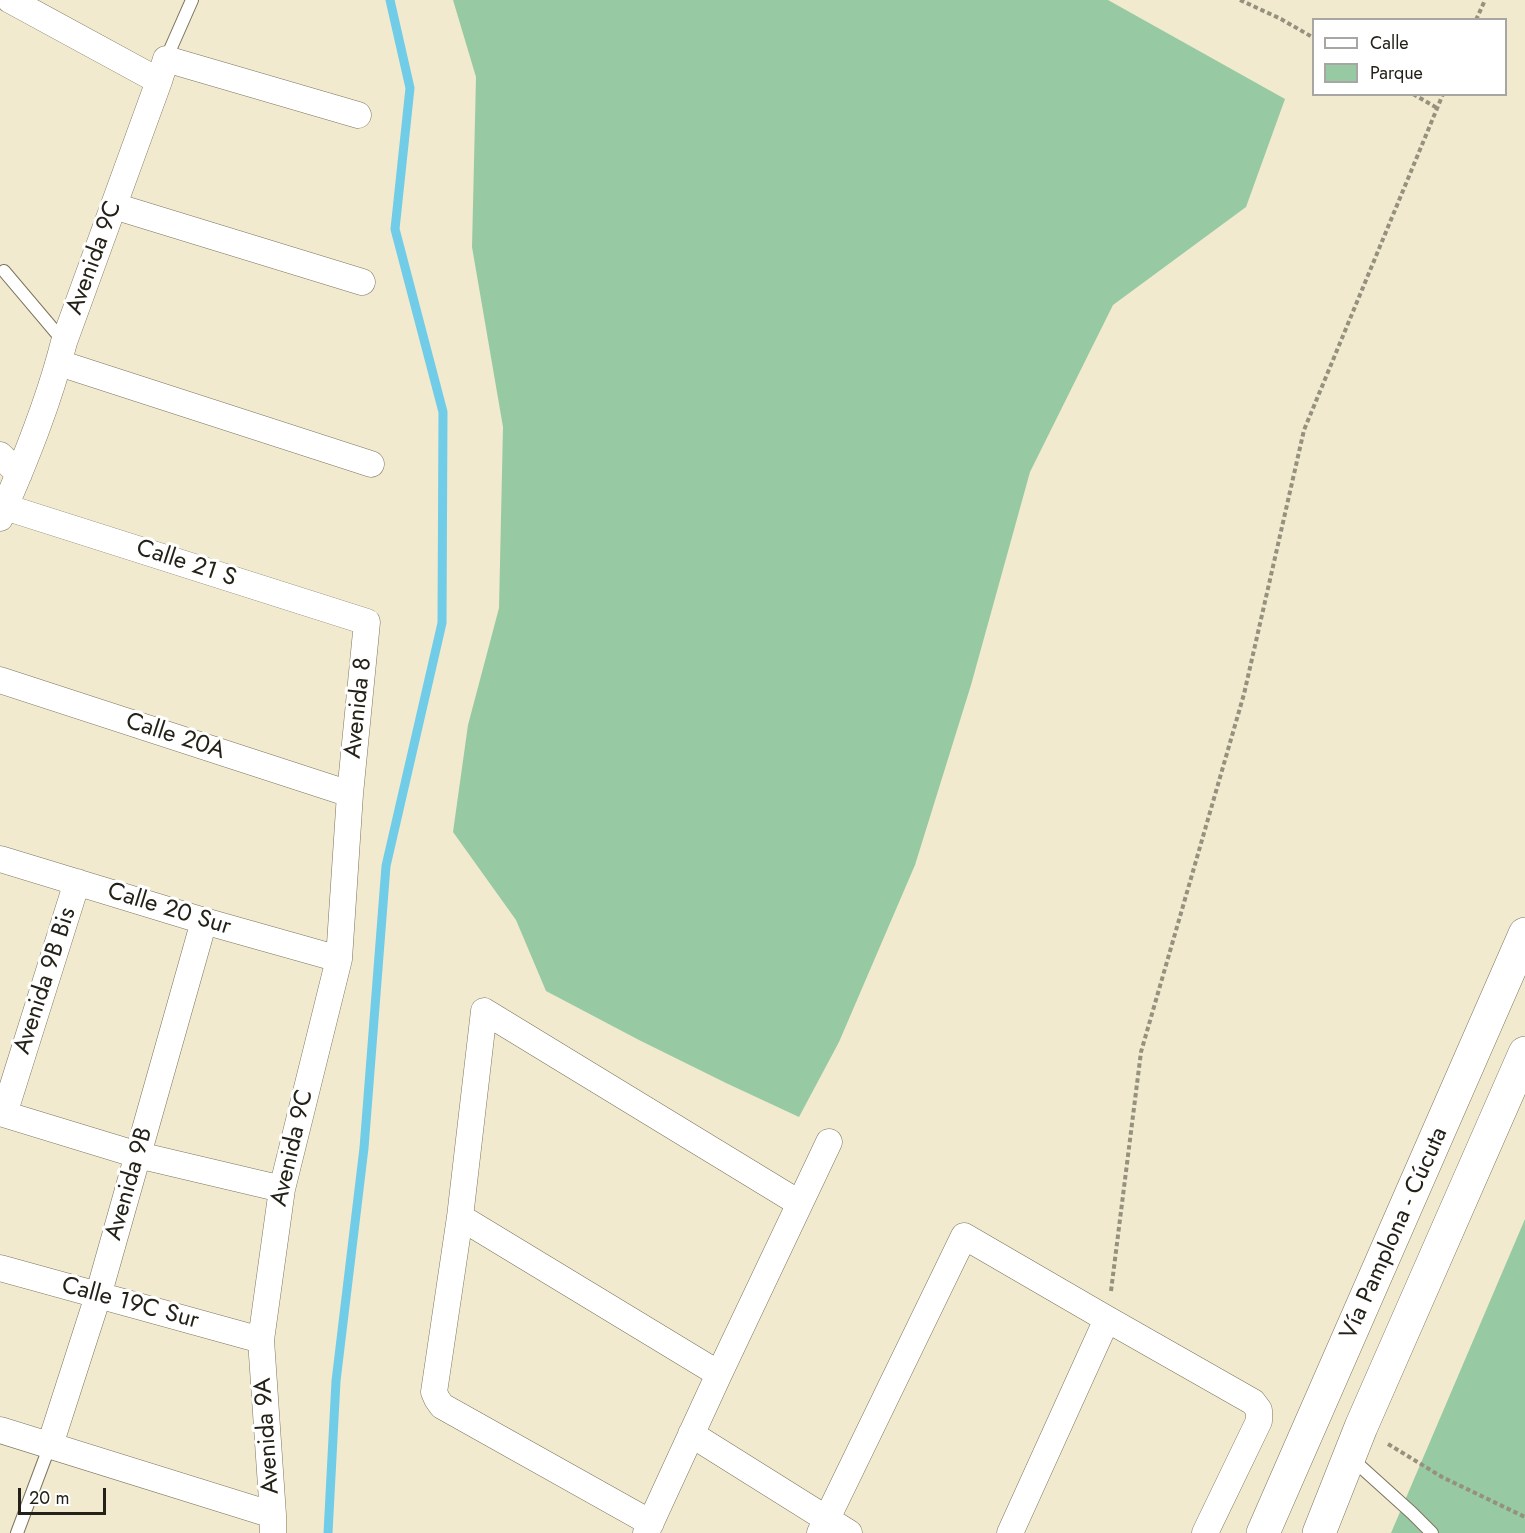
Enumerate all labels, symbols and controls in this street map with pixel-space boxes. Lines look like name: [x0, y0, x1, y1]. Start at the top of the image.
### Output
legend: [1312, 18, 1507, 96]
text: Calle: [1370, 30, 1409, 56]
text: Parque: [1370, 60, 1423, 86]
street label: Avenida 9C: [61, 197, 129, 319]
street label: Calle 21 S: [132, 534, 240, 594]
street label: Avenida 8: [339, 656, 379, 760]
street label: Calle 20A: [122, 707, 228, 767]
street label: Calle 20 Sur: [104, 878, 234, 942]
street label: Avenida 9B Bis: [9, 904, 83, 1058]
street label: Avenida 9C: [266, 1087, 320, 1209]
street label: Vía Pamplona - Cúcuta: [1335, 1123, 1455, 1345]
street label: Avenida 9B: [100, 1124, 160, 1244]
street label: Calle 19C Sur: [58, 1272, 202, 1336]
street label: Avenida 9A: [250, 1377, 286, 1495]
scale bar: [21, 1476, 110, 1514]
text: 20 m: [29, 1485, 69, 1511]

